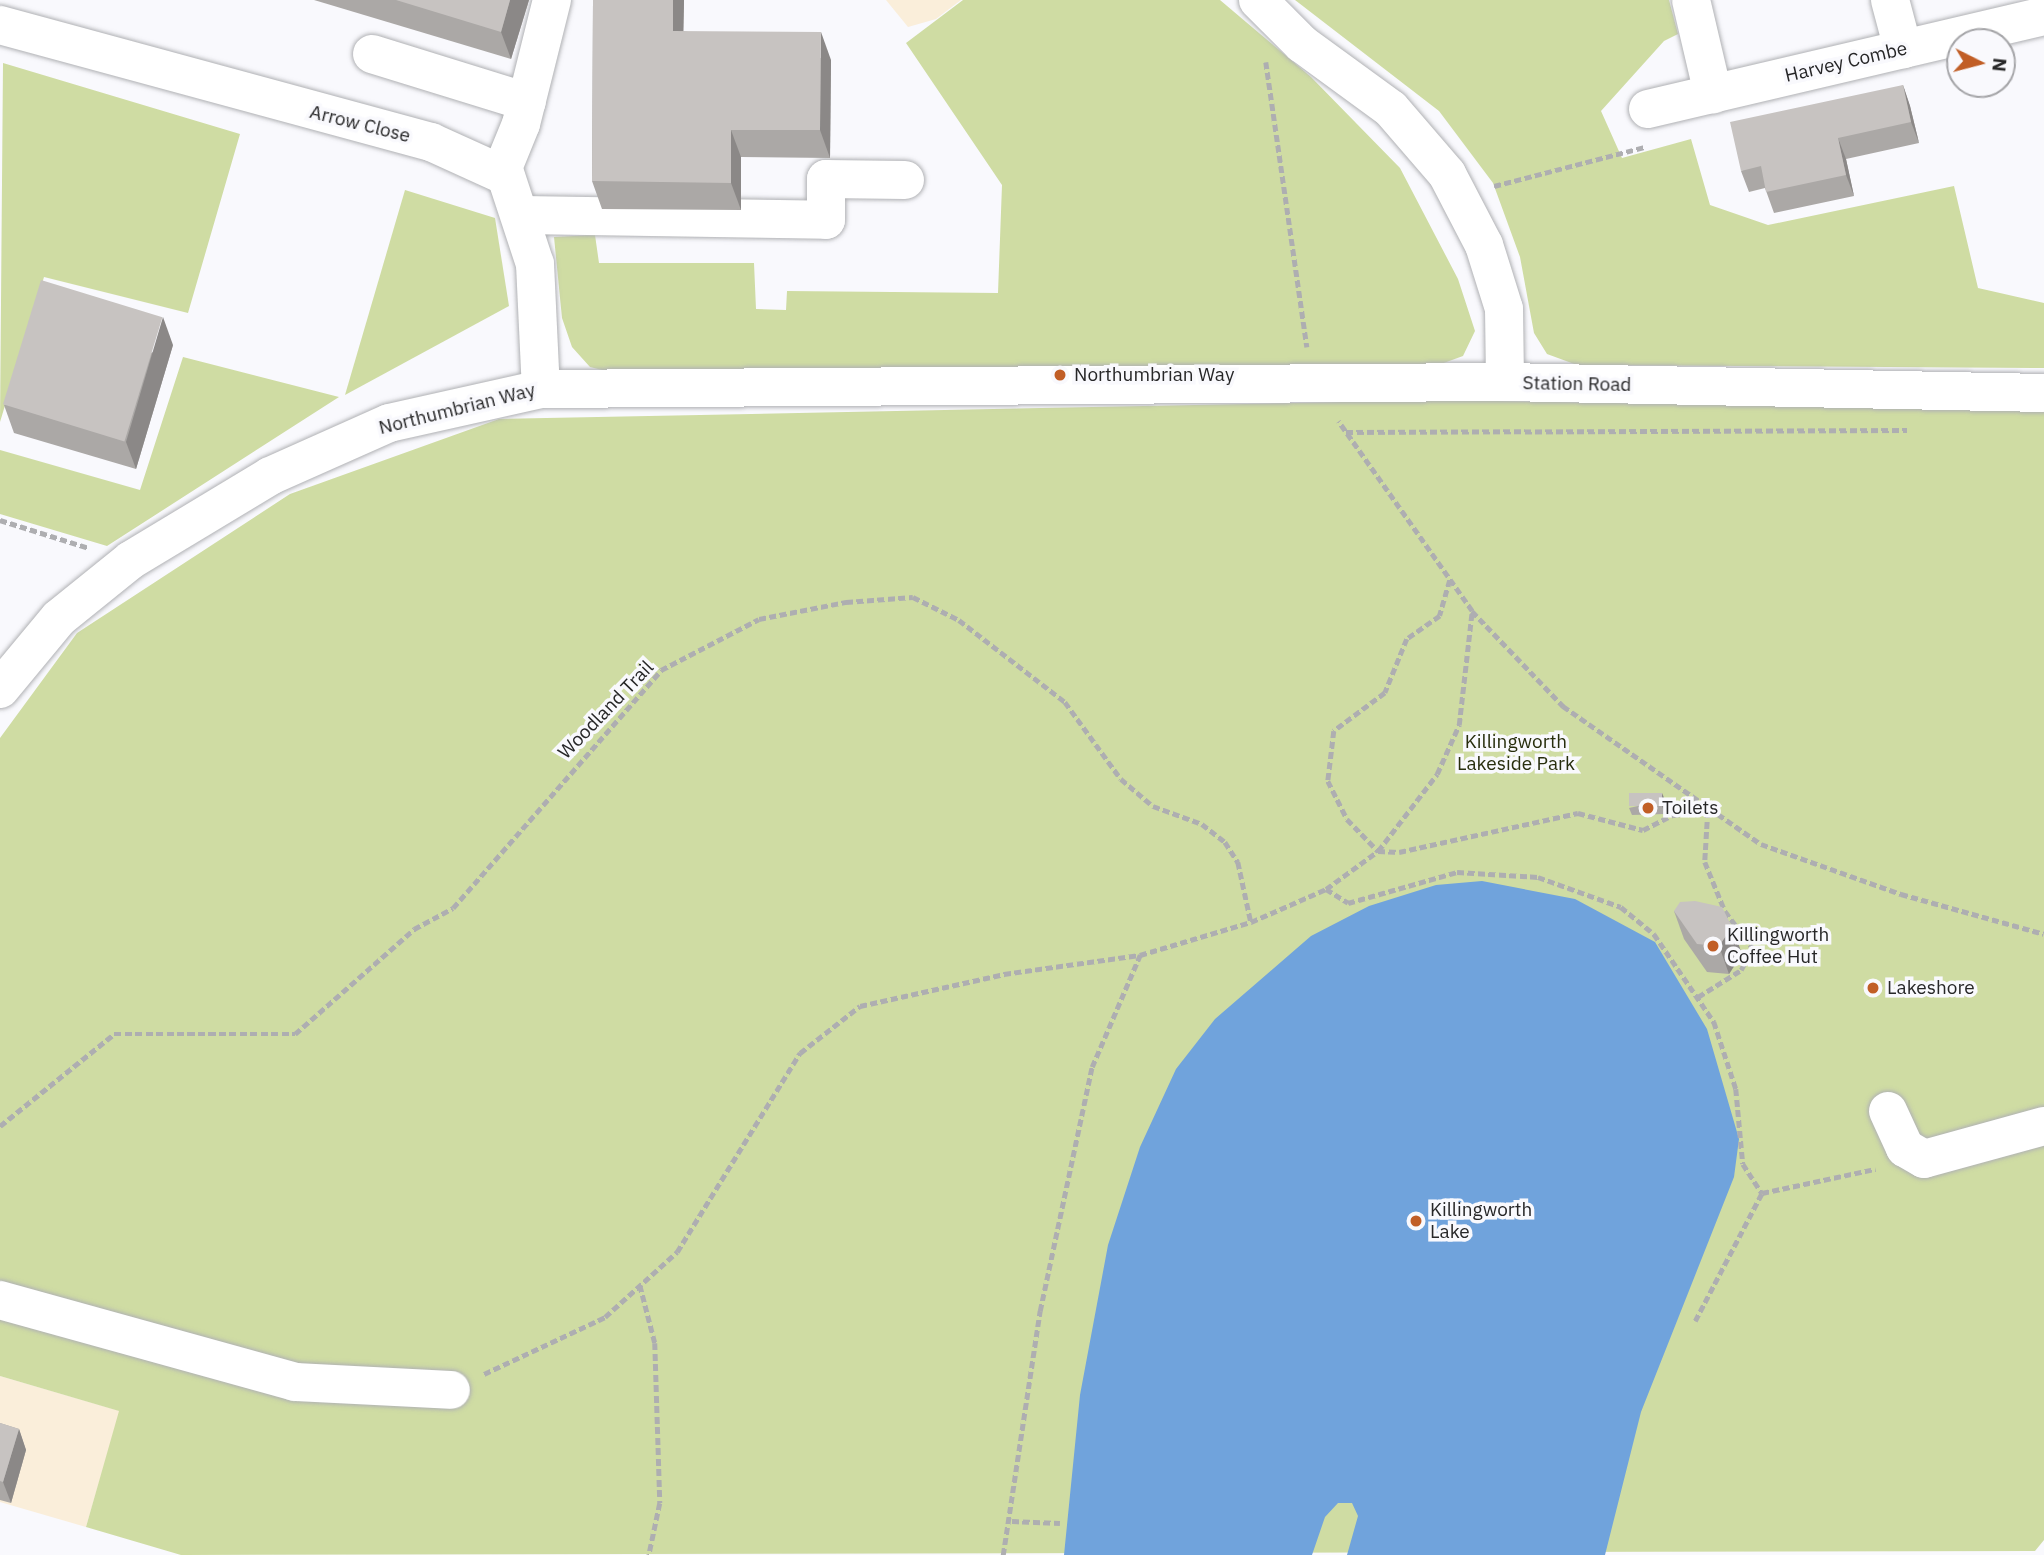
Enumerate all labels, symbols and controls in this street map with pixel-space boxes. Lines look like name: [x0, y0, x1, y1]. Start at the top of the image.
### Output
north arrow: [1946, 28, 2016, 98]
street label: Harvey Combe: [1783, 37, 1909, 87]
text: N: [1987, 57, 2013, 73]
street label: Arrow Close: [307, 100, 413, 148]
place label: Northumbrian Way: [1074, 364, 1234, 386]
marker: Northumbrian Way: [1052, 367, 1068, 383]
street label: Station Road: [1522, 372, 1632, 396]
street label: Northumbrian Way: [376, 379, 538, 439]
street label: Woodland Trail: [554, 656, 658, 764]
park label: Killingworth Lakeside Park: [1457, 731, 1575, 775]
place label: Toilets: [1662, 797, 1719, 819]
marker: Toilets: [1640, 800, 1656, 816]
place label: Killingworth Coffee Hut: [1727, 924, 1829, 968]
marker: Killingworth Coffee Hut: [1705, 938, 1721, 954]
place label: Lakeshore: [1887, 977, 1975, 999]
marker: Lakeshore: [1865, 980, 1881, 996]
place label: Killingworth Lake: [1430, 1199, 1532, 1243]
marker: Killingworth Lake: [1408, 1213, 1424, 1229]

